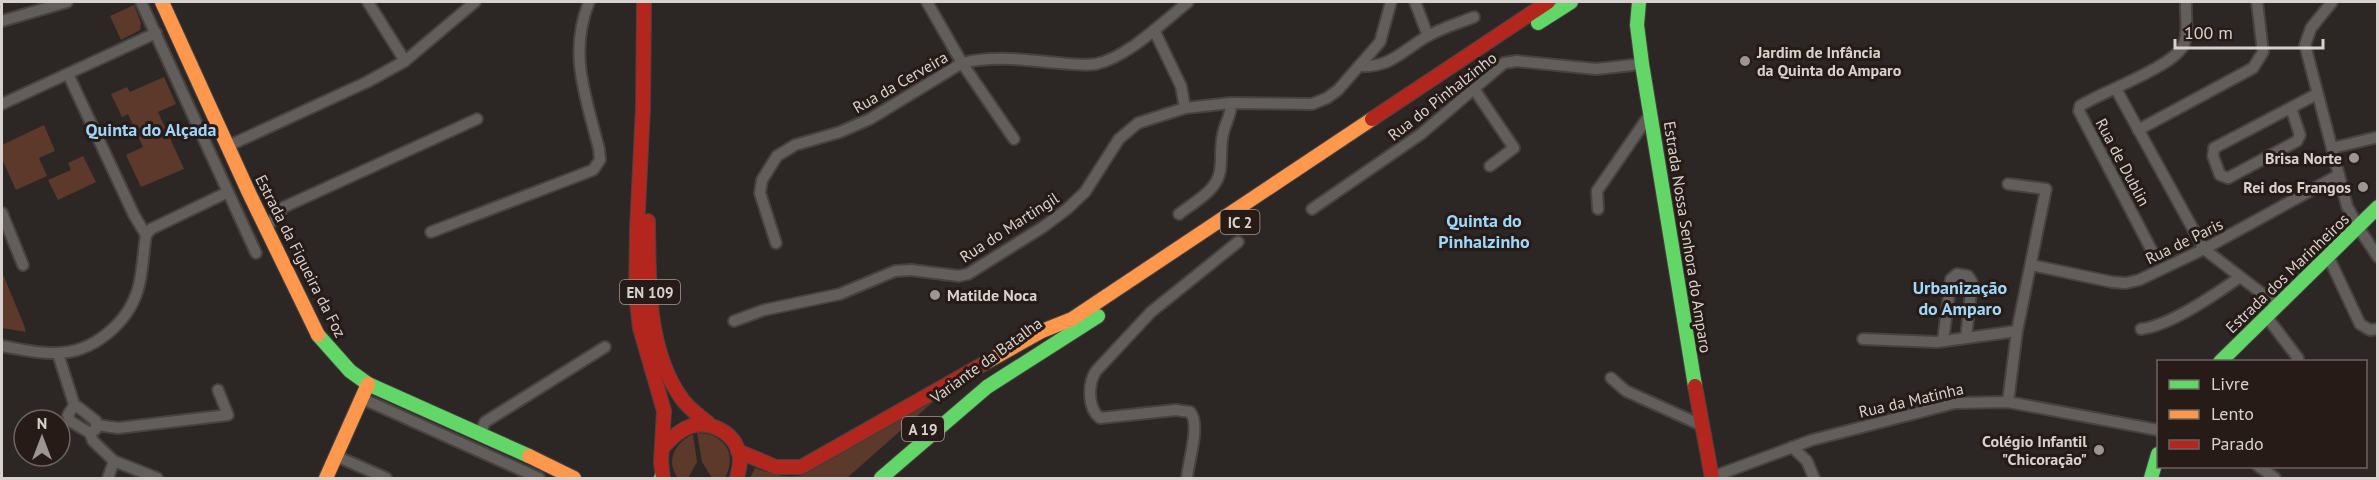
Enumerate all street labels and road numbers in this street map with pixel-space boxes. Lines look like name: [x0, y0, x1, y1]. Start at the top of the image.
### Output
street label: Rua da Cerveira: [849, 47, 951, 117]
street label: Rua do Pinhalzinho: [1384, 47, 1500, 145]
street label: Rua de Dublin: [2091, 115, 2155, 209]
street label: Estrada Nossa Senhora do Amparo: [1660, 120, 1716, 354]
street label: Estrada da Figueira da Foz: [251, 171, 351, 341]
street label: Rua do Martingil: [956, 187, 1063, 266]
street label: Estrada dos Marinheiros: [2221, 209, 2353, 337]
road number: IC 2: [1220, 210, 1260, 234]
street label: Rua de Paris: [2142, 213, 2226, 268]
road number: EN 109: [620, 280, 680, 304]
street label: Variante da Batalha: [925, 313, 1046, 408]
street label: Rua da Matinha: [1857, 378, 1965, 422]
road number: A 19: [902, 417, 944, 441]

